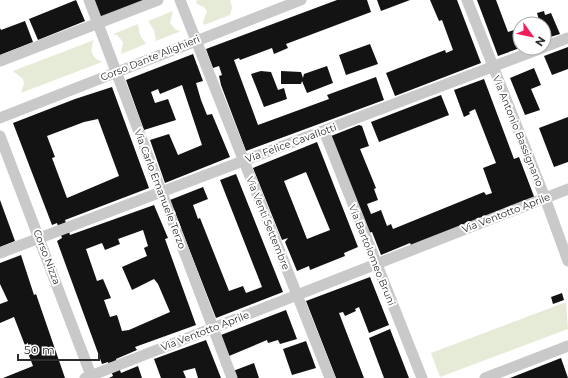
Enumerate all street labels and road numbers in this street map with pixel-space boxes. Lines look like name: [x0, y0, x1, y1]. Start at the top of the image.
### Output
street label: Corso Dante Alighieri: [98, 32, 202, 84]
street label: Via Antonio Bassignano: [490, 73, 546, 189]
street label: Via Felice Cavallotti: [244, 120, 338, 166]
street label: Via Carlo Emanuele Terzo: [131, 127, 189, 251]
street label: Via Venti Settembre: [243, 174, 293, 272]
street label: Via Ventotto Aprile: [460, 190, 552, 236]
street label: Via Bartolomeo Bruni: [346, 203, 398, 307]
street label: Corso Nizza: [31, 228, 63, 286]
street label: Via Ventotto Aprile: [159, 308, 251, 354]

